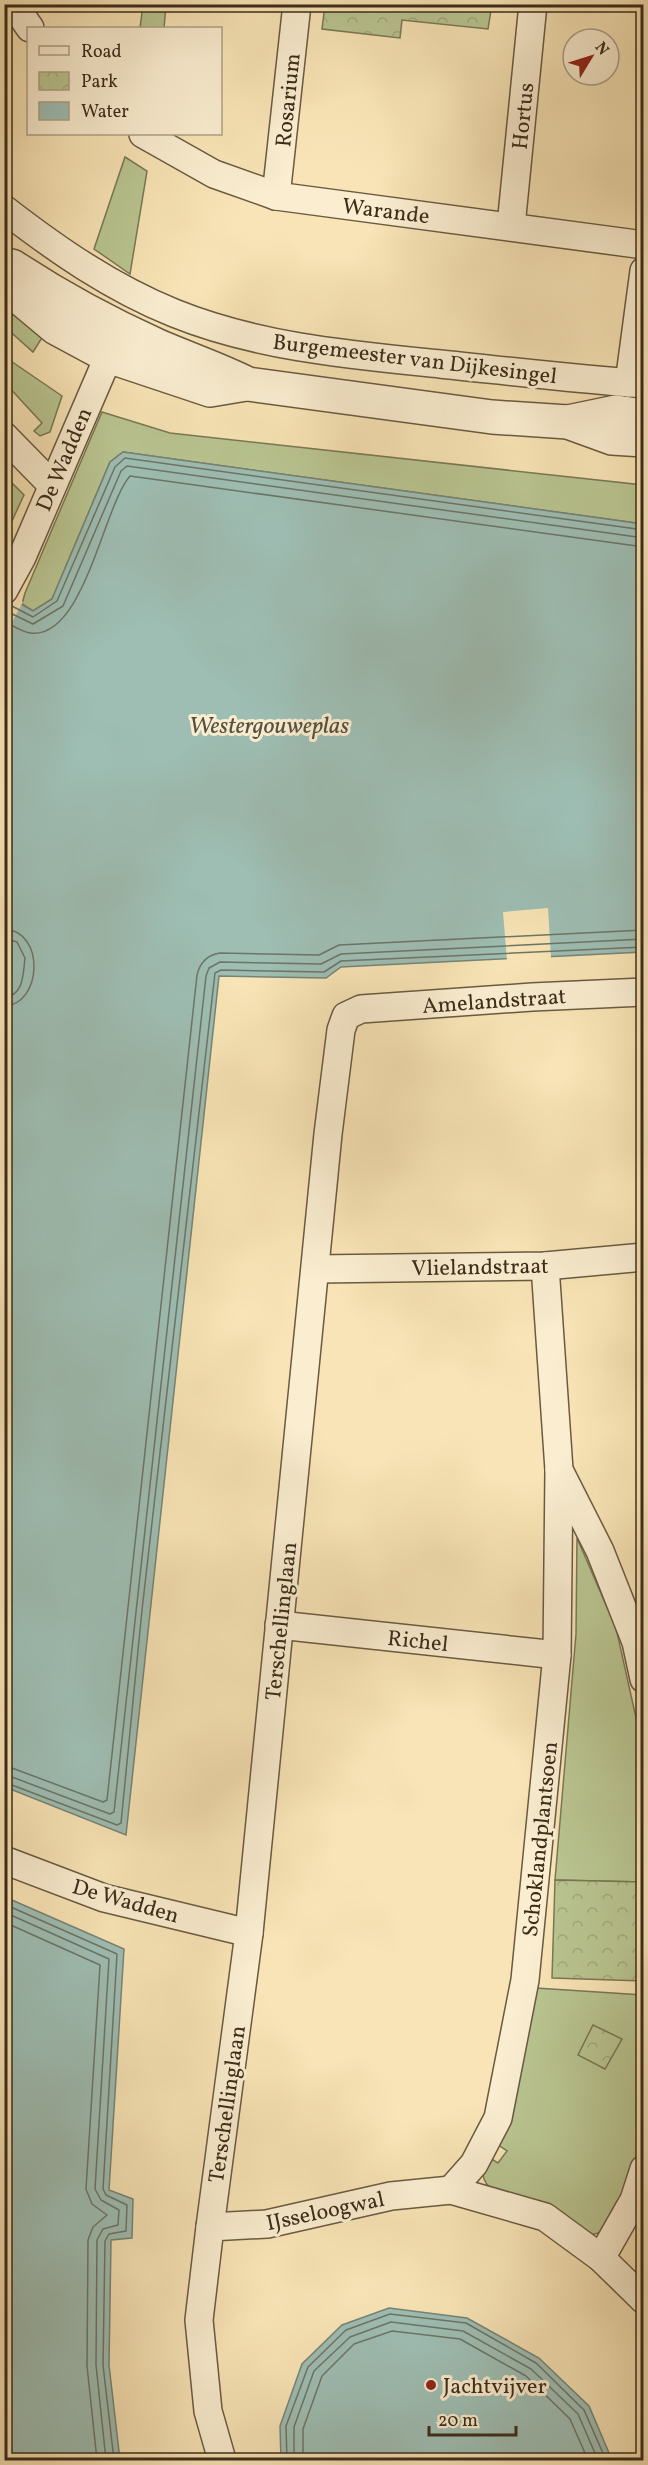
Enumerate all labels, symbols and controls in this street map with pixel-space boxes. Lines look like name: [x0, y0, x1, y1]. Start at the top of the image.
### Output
legend: [27, 27, 222, 135]
north arrow: [561, 27, 621, 87]
text: N: [589, 38, 614, 61]
text: Road: [81, 40, 122, 65]
street label: Rosarium: [269, 52, 310, 149]
text: Park: [81, 70, 118, 95]
street label: Hortus: [506, 81, 543, 151]
text: Water: [81, 100, 129, 125]
street label: Warande: [340, 192, 431, 233]
street label: Burgemeester van Dijkesingel: [271, 328, 558, 393]
street label: De Wadden: [30, 403, 101, 517]
water label: Westergouweplas: [189, 710, 349, 744]
street label: Amelandstraat: [421, 982, 567, 1023]
street label: Vlielandstraat: [411, 1252, 549, 1285]
street label: Terschellinglaan: [259, 1541, 306, 1702]
street label: Richel: [386, 1624, 450, 1661]
street label: Schoklandplantsoen: [516, 1740, 567, 1939]
street label: De Wadden: [68, 1872, 182, 1932]
street label: Terschellinglaan: [202, 2023, 255, 2185]
street label: IJsseloogwal: [264, 2185, 387, 2240]
place label: Jachtvijver: [443, 2372, 547, 2403]
marker: Jachtvijver: [424, 2378, 438, 2392]
scale bar: [429, 2399, 516, 2437]
text: 20 m: [438, 2409, 478, 2434]

